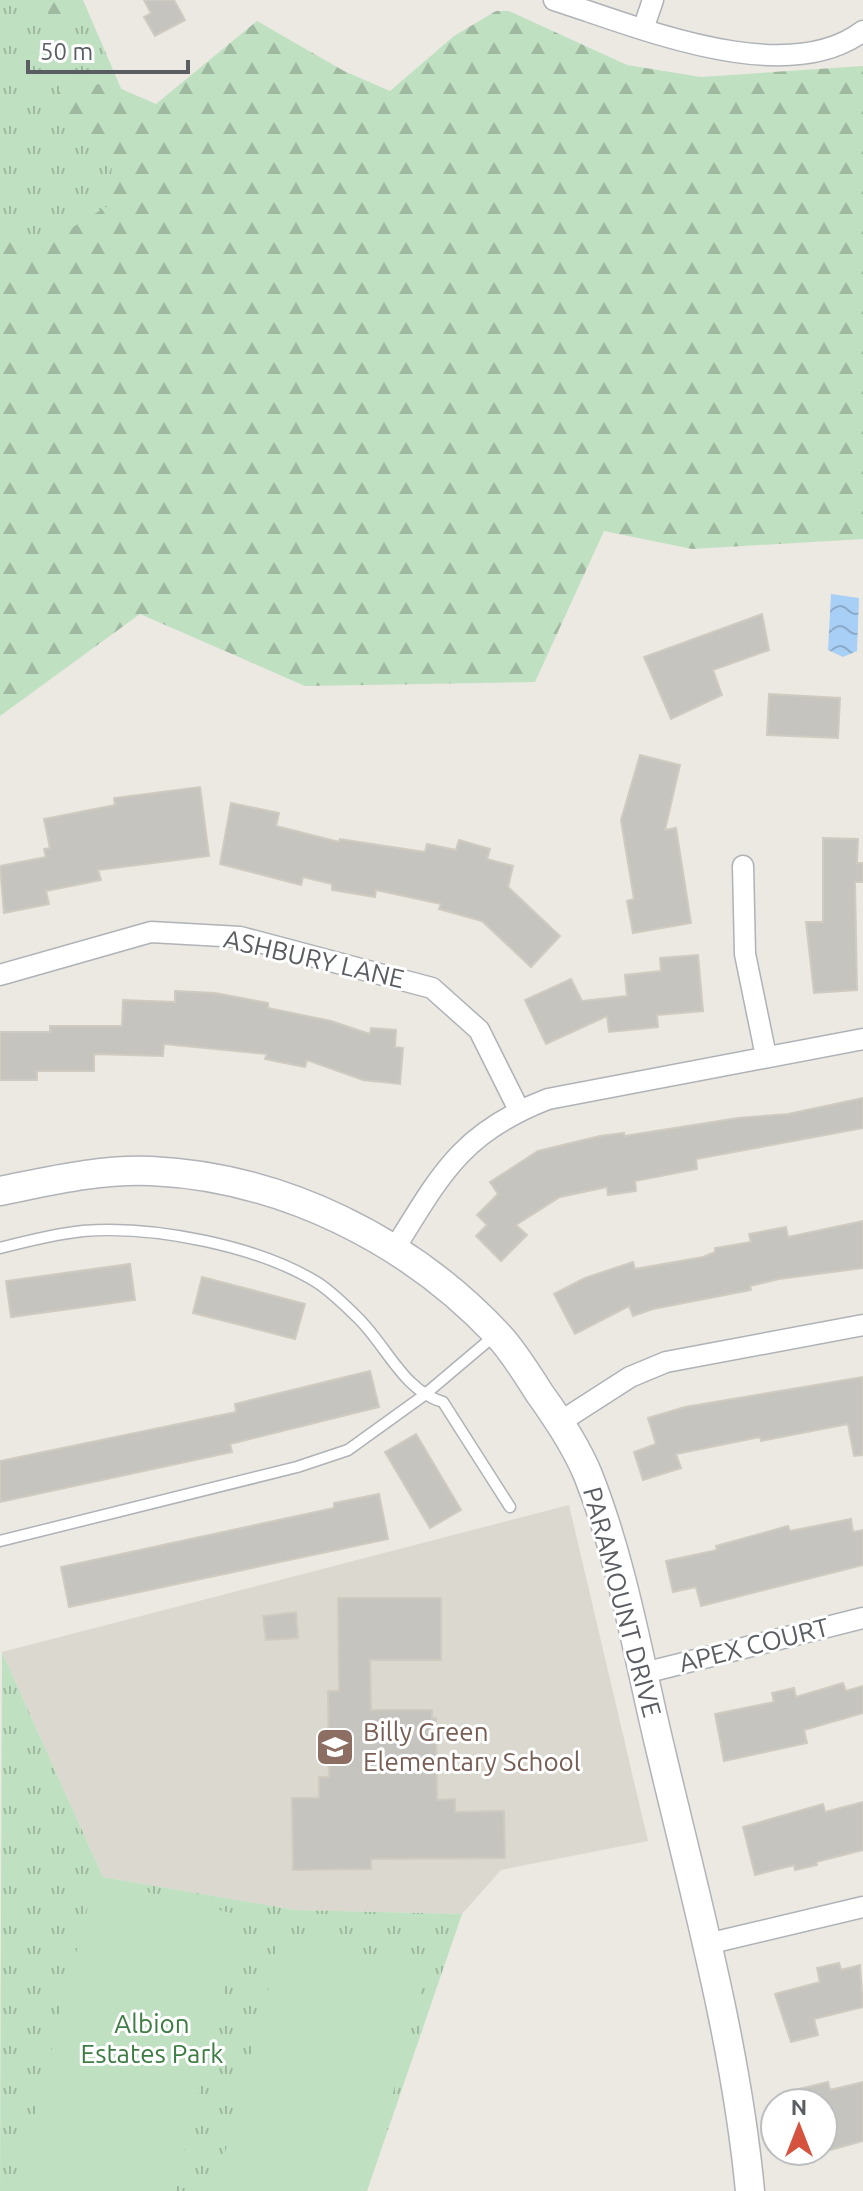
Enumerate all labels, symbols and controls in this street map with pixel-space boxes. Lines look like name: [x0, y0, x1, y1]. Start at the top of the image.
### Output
scale bar: [28, 24, 188, 74]
text: 50 m: [40, 38, 93, 65]
street label: ASHBURY LANE: [221, 924, 407, 993]
street label: PARAMOUNT DRIVE: [578, 1484, 667, 1720]
street label: APEX COURT: [676, 1612, 832, 1677]
place label: Billy Green Elementary School: [363, 1717, 581, 1776]
school or university icon: Billy Green Elementary School: [314, 1726, 356, 1768]
park label: Albion Estates Park: [81, 2009, 223, 2068]
north arrow: [759, 2087, 839, 2167]
text: N: [791, 2094, 807, 2119]

